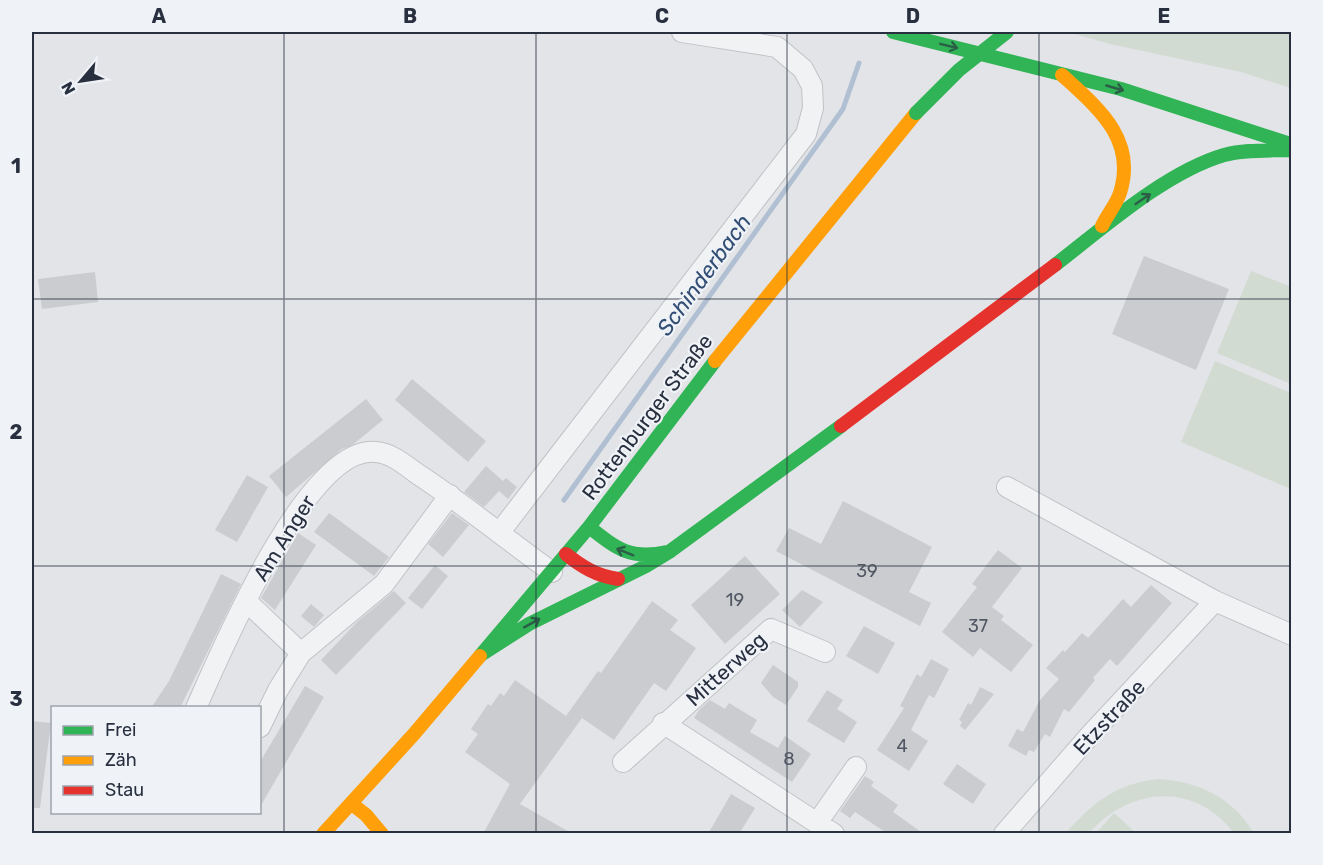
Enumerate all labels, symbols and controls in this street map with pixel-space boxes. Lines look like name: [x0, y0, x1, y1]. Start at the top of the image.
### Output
text: A: [152, 4, 167, 28]
text: B: [403, 4, 417, 28]
text: C: [655, 4, 669, 28]
text: D: [906, 4, 920, 28]
text: E: [1158, 4, 1170, 28]
one-way arrow: [940, 41, 959, 52]
north arrow: [51, 51, 111, 111]
text: N: [57, 78, 79, 98]
one-way arrow: [1105, 83, 1124, 94]
text: 1: [11, 154, 21, 178]
one-way arrow: [1134, 193, 1150, 205]
water label: Schinderbach: [651, 209, 757, 341]
street label: Rottenburger Straße: [576, 329, 718, 505]
text: 2: [10, 420, 23, 444]
street label: Am Anger: [248, 490, 320, 586]
one-way arrow: [617, 546, 635, 557]
house number: 39: [856, 560, 878, 582]
house number: 19: [726, 589, 744, 611]
house number: 37: [968, 615, 988, 637]
one-way arrow: [523, 617, 540, 629]
street label: Mitterweg: [681, 627, 771, 711]
street label: Etzstraße: [1068, 674, 1150, 760]
text: 3: [9, 687, 23, 711]
legend: [51, 706, 261, 814]
text: Frei: [105, 719, 136, 741]
house number: 4: [896, 735, 908, 757]
house number: 8: [783, 748, 795, 770]
text: Zäh: [105, 749, 137, 771]
text: Stau: [105, 779, 144, 801]

